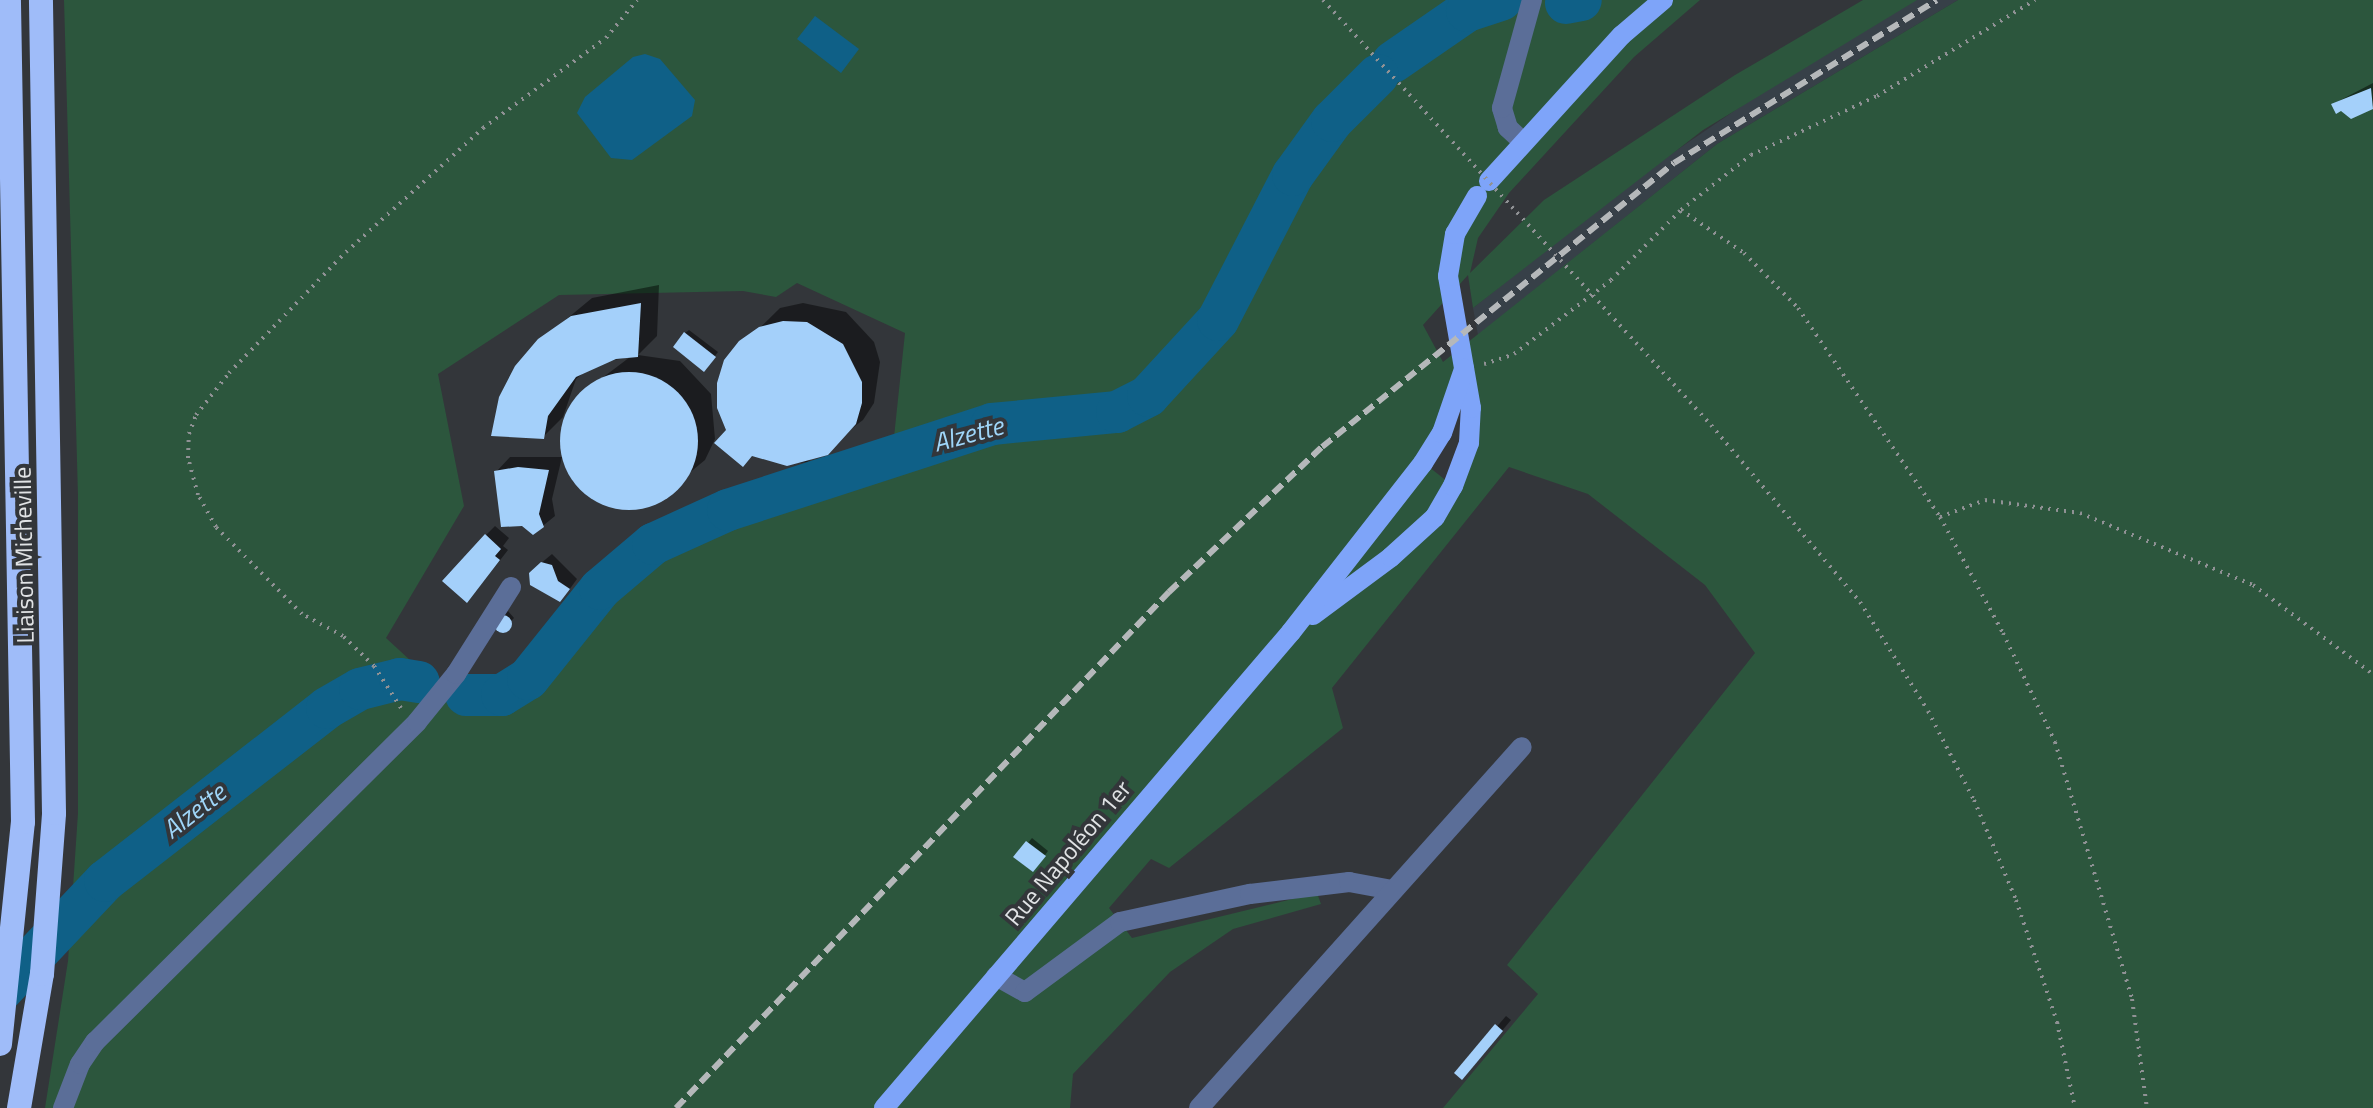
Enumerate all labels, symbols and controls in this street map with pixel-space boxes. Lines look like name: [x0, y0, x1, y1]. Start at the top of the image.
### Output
water label: Alzette: [930, 410, 1006, 458]
street label: Liaison Micheville: [8, 466, 40, 644]
street label: Rue Napoléon 1er: [999, 774, 1137, 932]
water label: Alzette: [156, 777, 232, 845]

